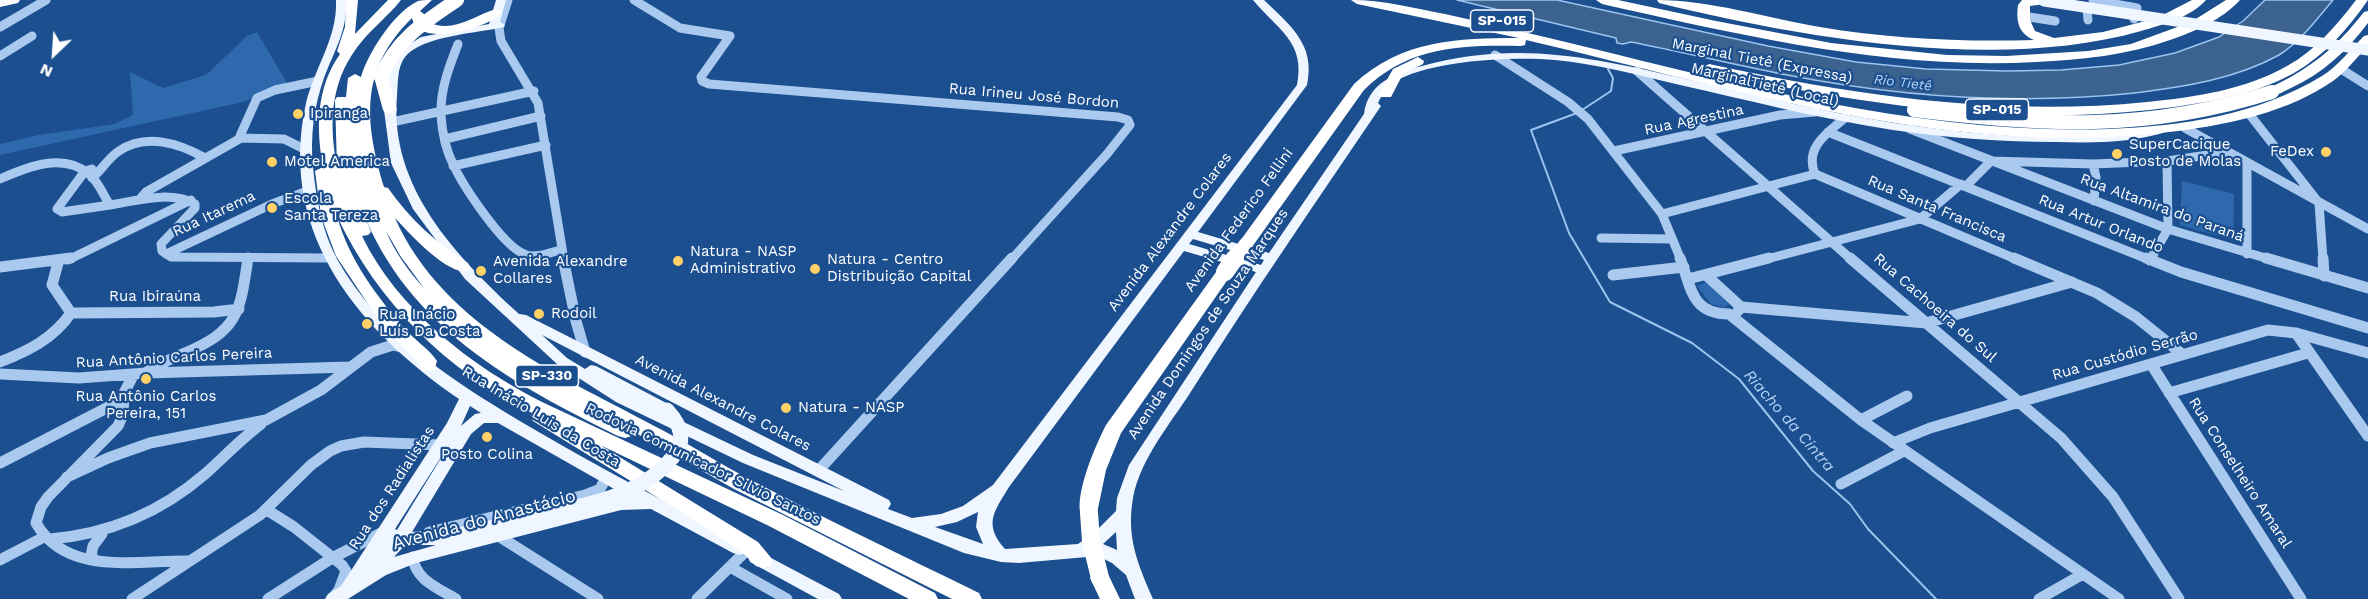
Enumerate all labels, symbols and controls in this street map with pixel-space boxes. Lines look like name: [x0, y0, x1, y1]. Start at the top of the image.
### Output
road number: SP-015: [1470, 10, 1534, 32]
north arrow: [24, 24, 84, 84]
street label: Marginal Tietê (Expressa): [1670, 35, 1854, 87]
street label: MarginalTietê (Local): [1689, 59, 1841, 111]
text: N: [37, 60, 56, 82]
water label: Rio Tietê: [1873, 71, 1933, 95]
street label: Rua Irineu José Bordon: [948, 80, 1120, 112]
road number: SP-015: [1966, 99, 2028, 121]
street label: Rua Agrestina: [1643, 101, 1745, 139]
place label: Ipiranga: [310, 105, 368, 123]
marker: Ipiranga: [291, 107, 305, 121]
place label: SuperCacique Posto de Molas: [2129, 136, 2241, 171]
place label: FeDex: [2270, 143, 2314, 161]
street label: Avenida Federico Fellini: [1181, 145, 1297, 295]
marker: FeDex: [2319, 145, 2333, 159]
marker: SuperCacique Posto de Molas: [2110, 147, 2124, 161]
street label: Avenida Alexandre Colares: [1104, 149, 1236, 315]
place label: Motel America: [284, 153, 390, 171]
marker: Motel America: [265, 155, 279, 169]
street label: Rua Altamira do Paraná: [2078, 170, 2246, 246]
street label: Rua Santa Francisca: [1865, 172, 2009, 246]
street label: Rua Itarema: [170, 187, 258, 241]
place label: Escola Santa Tereza: [284, 190, 378, 225]
street label: Rua Artur Orlando: [2036, 191, 2166, 257]
marker: Escola Santa Tereza: [265, 201, 279, 215]
street label: Avenida Domingos de Souza Marques: [1124, 205, 1292, 443]
place label: Natura - NASP Administrativo: [690, 243, 796, 278]
street label: Rua Cachoeira do Sul: [1870, 250, 2000, 366]
place label: Natura - Centro Distribuição Capital: [827, 251, 971, 286]
place label: Avenida Alexandre Collares: [493, 253, 628, 288]
marker: Natura - NASP Administrativo: [671, 254, 685, 268]
marker: Natura - Centro Distribuição Capital: [808, 262, 822, 276]
marker: Avenida Alexandre Collares: [474, 264, 488, 278]
street label: Rua Ibiraúna: [109, 288, 201, 306]
place label: Rodoil: [551, 305, 597, 323]
place label: Rua Inácio Luís Da Costa: [379, 306, 480, 341]
marker: Rodoil: [532, 307, 546, 321]
marker: Rua Inácio Luís Da Costa: [360, 317, 374, 331]
street label: Rua Custódio Serrão: [2050, 326, 2200, 384]
street label: Rua Antônio Carlos Pereira: [75, 344, 273, 372]
street label: Avenida Alexandre Colares: [632, 351, 814, 455]
street label: Rua Inácio Luis da Costa: [459, 363, 623, 471]
road number: SP-330: [516, 365, 578, 387]
water label: Riacho da Cintra: [1739, 366, 1839, 476]
marker: Rua Antônio Carlos Pereira, 151: [139, 372, 153, 386]
place label: Rua Antônio Carlos Pereira, 151: [76, 388, 216, 423]
street label: Rua Conselheiro Amaral: [2185, 394, 2295, 552]
street label: Rodovia Comunicador Silvio Santos: [583, 399, 823, 529]
place label: Natura - NASP: [798, 399, 904, 417]
marker: Natura - NASP: [779, 401, 793, 415]
street label: Rua dos Radialistas: [345, 423, 439, 553]
marker: Posto Colina: [480, 430, 494, 444]
place label: Posto Colina: [441, 446, 533, 464]
street label: Avenida do Anastácio: [390, 485, 578, 555]

